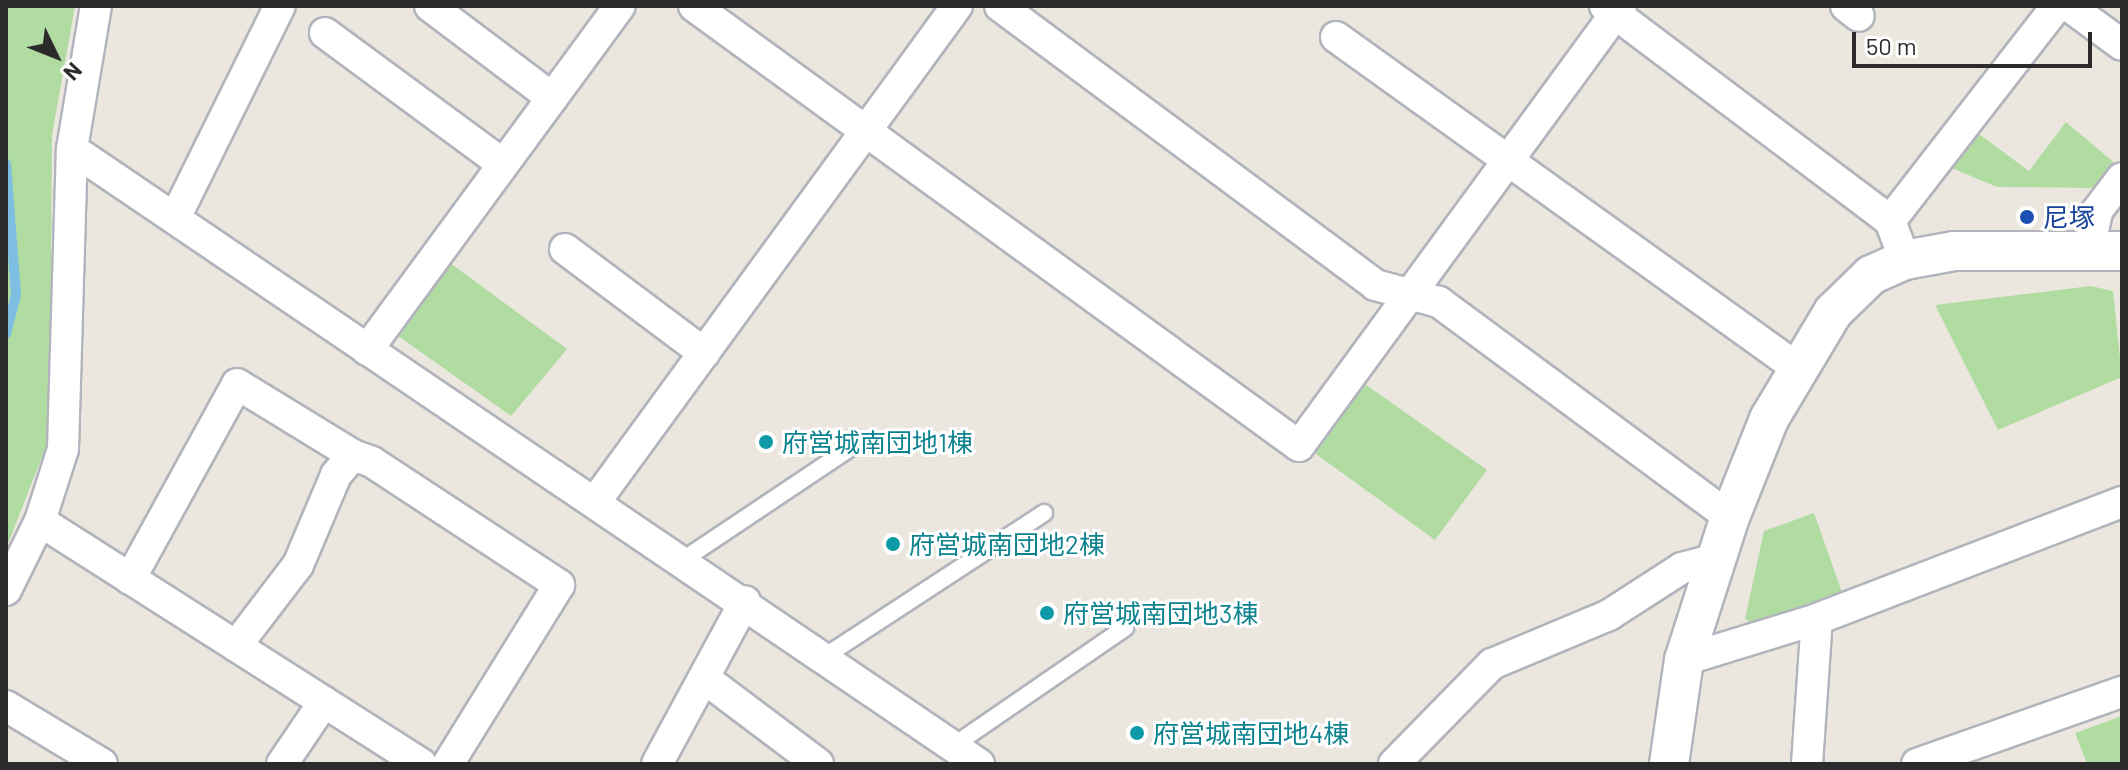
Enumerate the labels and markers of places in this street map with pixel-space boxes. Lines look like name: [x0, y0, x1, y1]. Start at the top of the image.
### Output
place label: 尼塚: [2043, 201, 2095, 233]
marker: 尼塚: [2018, 208, 2036, 226]
place label: 府営城南団地1棟: [782, 426, 973, 458]
marker: 府営城南団地1棟: [757, 433, 775, 451]
place label: 府営城南団地2棟: [909, 528, 1105, 560]
marker: 府営城南団地2棟: [884, 535, 902, 553]
place label: 府営城南団地3棟: [1063, 597, 1258, 629]
marker: 府営城南団地3棟: [1038, 604, 1056, 622]
place label: 府営城南団地4棟: [1153, 717, 1349, 749]
marker: 府営城南団地4棟: [1128, 724, 1146, 742]

